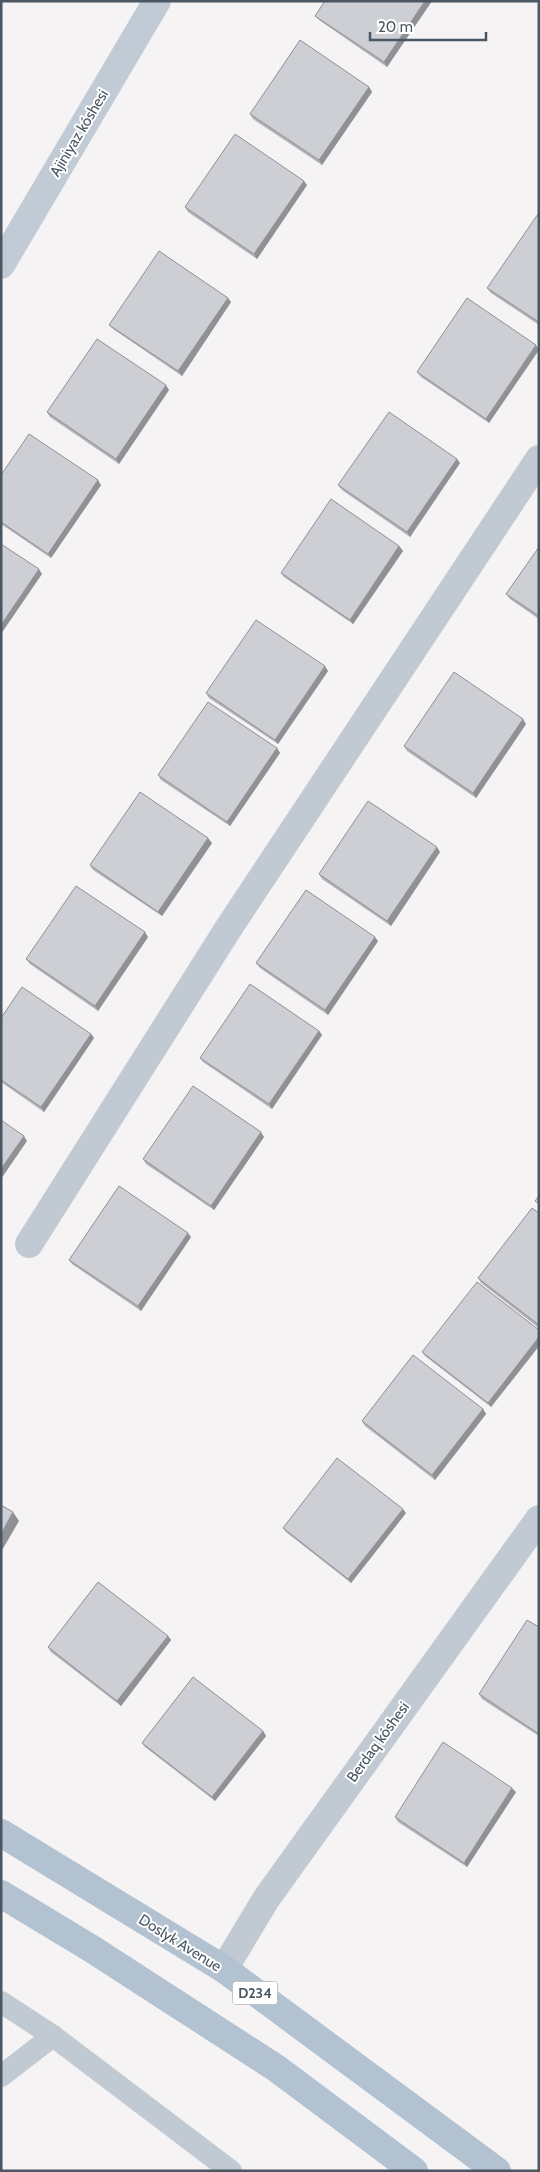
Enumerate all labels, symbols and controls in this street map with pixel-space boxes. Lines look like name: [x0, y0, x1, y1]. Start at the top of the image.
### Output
scale bar: [370, 10, 486, 42]
text: 20 m: [378, 18, 413, 36]
street label: Ajiniyaz kóshesi: [46, 86, 112, 180]
street label: Berdaq kóshesi: [343, 1698, 413, 1786]
street label: Doslyk Avenue: [135, 1910, 225, 1976]
road number: D234: [232, 1982, 278, 2005]

